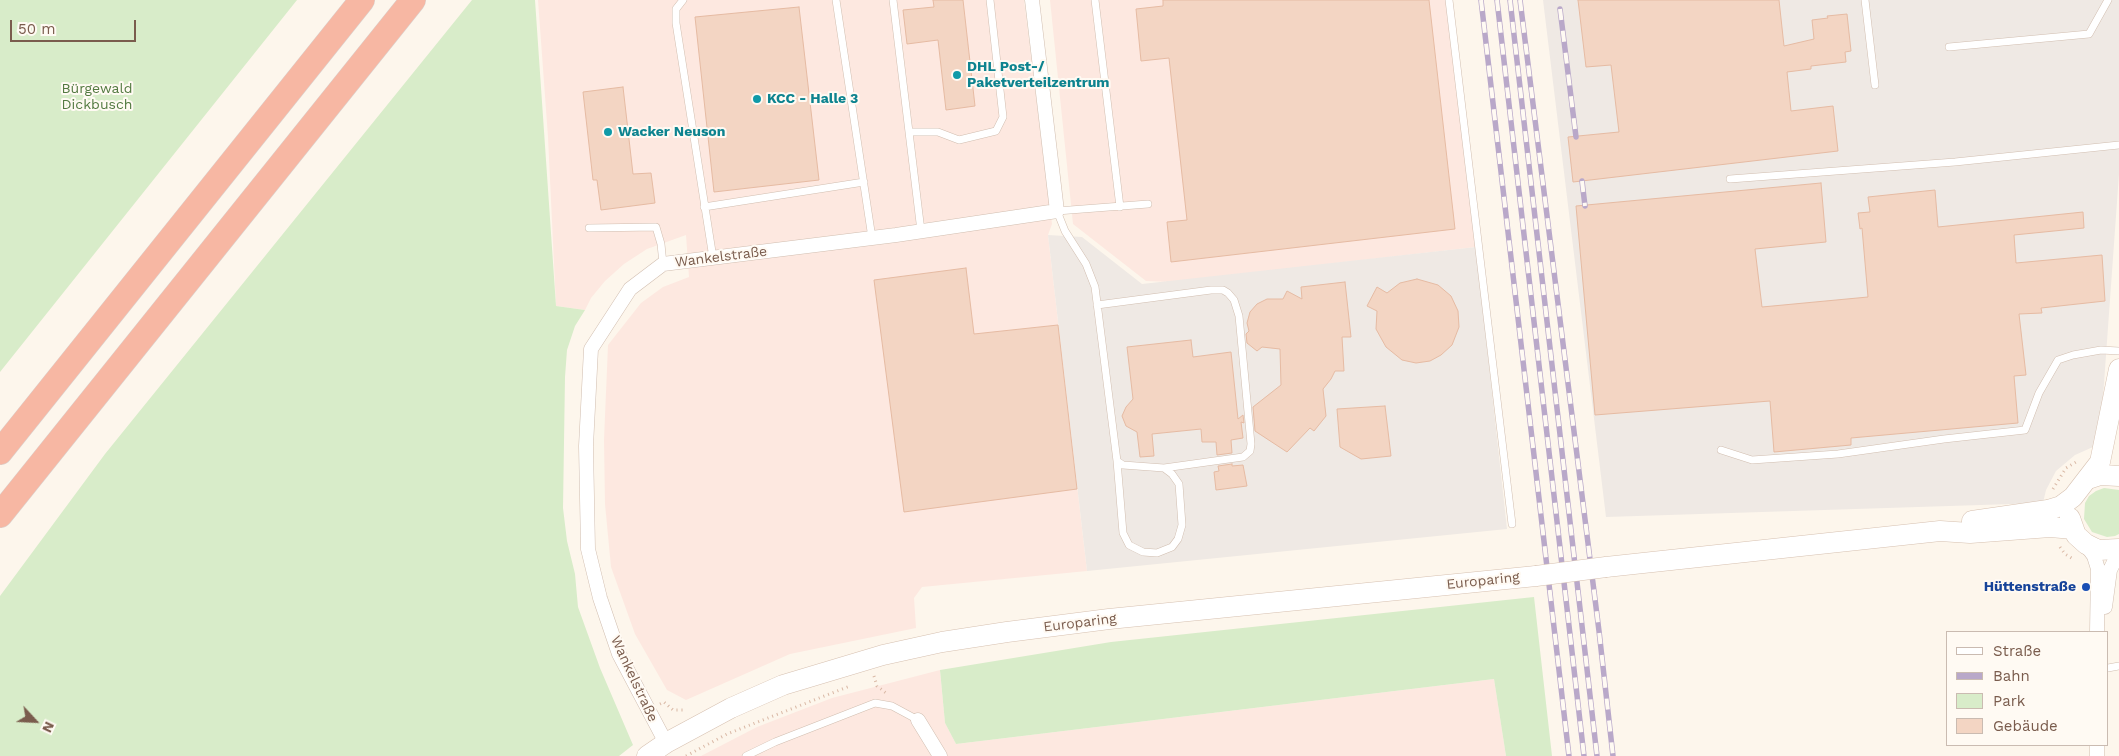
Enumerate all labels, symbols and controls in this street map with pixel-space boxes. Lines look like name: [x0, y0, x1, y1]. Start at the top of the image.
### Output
scale bar: [12, 10, 139, 42]
text: 50 m: [18, 20, 55, 38]
place label: DHL Post-/ Paketverteilzentrum: [967, 59, 1109, 92]
marker: DHL Post-/ Paketverteilzentrum: [951, 69, 963, 81]
park label: Bürgewald Dickbusch: [61, 81, 133, 114]
place label: KCC - Halle 3: [767, 91, 858, 107]
marker: KCC - Halle 3: [751, 93, 763, 105]
place label: Wacker Neuson: [618, 124, 725, 140]
marker: Wacker Neuson: [602, 126, 614, 138]
street label: Wankelstraße: [674, 243, 768, 271]
street label: Europaring: [1446, 569, 1520, 593]
place label: Hüttenstraße: [1984, 579, 2076, 595]
marker: Hüttenstraße: [2080, 581, 2092, 593]
street label: Europaring: [1043, 610, 1117, 636]
legend: [1946, 631, 2109, 746]
street label: Wankelstraße: [607, 633, 661, 725]
text: Straße: [1993, 642, 2041, 660]
text: Bahn: [1993, 667, 2030, 685]
text: Park: [1993, 692, 2025, 710]
north arrow: [10, 696, 60, 746]
text: Gebäude: [1993, 717, 2058, 735]
text: N: [39, 719, 58, 735]

